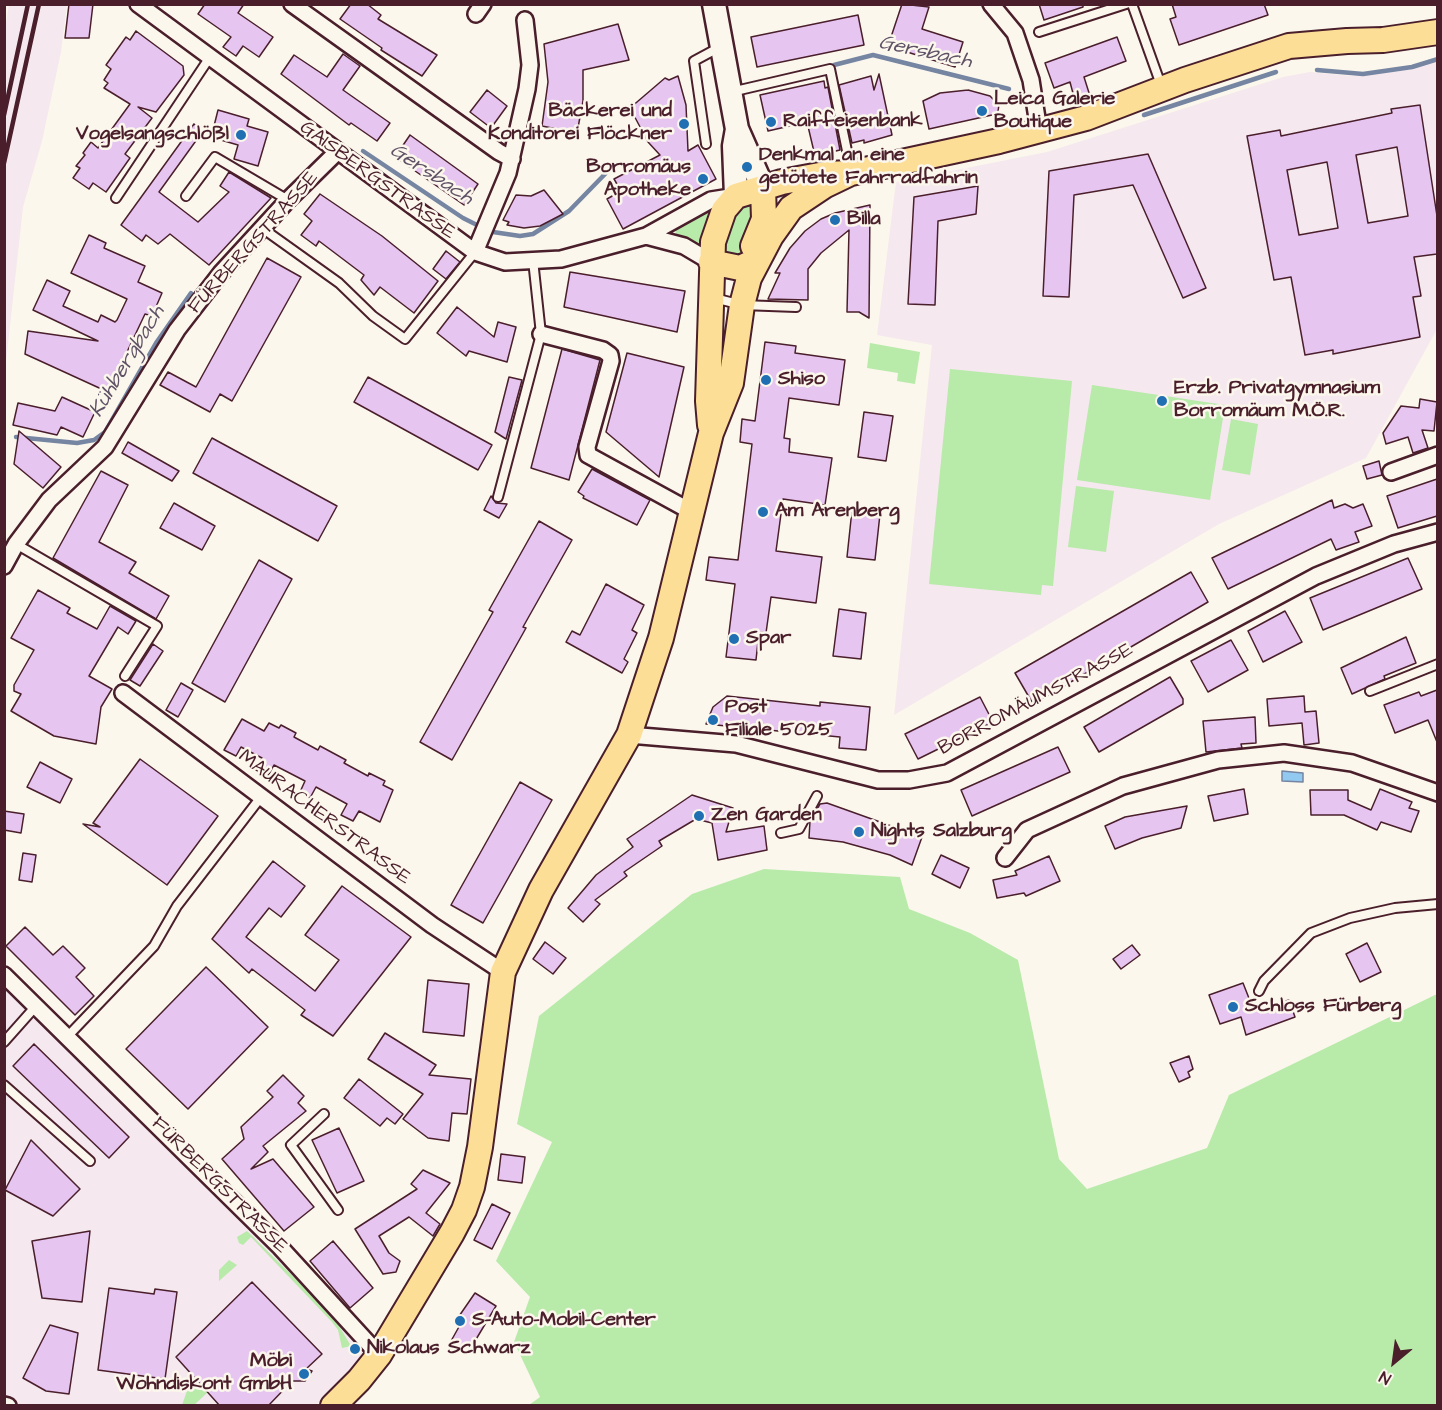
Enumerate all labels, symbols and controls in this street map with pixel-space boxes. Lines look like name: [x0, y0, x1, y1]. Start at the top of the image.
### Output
water label: Gersbach: [876, 31, 974, 75]
place label: Leica Galerie Boutique: [994, 88, 1115, 135]
place label: Bäckerei und Konditorei Flöckner: [488, 100, 672, 147]
marker: Leica Galerie Boutique: [975, 104, 989, 118]
place label: Raiffeisenbank: [783, 110, 923, 134]
marker: Raiffeisenbank: [764, 115, 778, 129]
street label: GAISBERGSTRASSE: [294, 116, 460, 246]
marker: Bäckerei und Konditorei Flöckner: [677, 117, 691, 131]
place label: Vogelsangschlößl: [76, 123, 229, 147]
marker: Vogelsangschlößl: [234, 128, 248, 142]
water label: Gersbach: [385, 139, 477, 211]
place label: Denkmal an eine getötete Fahrradfahrin: [759, 144, 978, 191]
place label: Borromäus Apotheke: [586, 156, 691, 203]
marker: Denkmal an eine getötete Fahrradfahrin: [740, 160, 754, 174]
street label: FÜRBERGSTRASSE: [184, 167, 324, 319]
marker: Borromäus Apotheke: [696, 172, 710, 186]
place label: Billa: [847, 208, 881, 232]
marker: Billa: [828, 213, 842, 227]
water label: Kühbergbach: [85, 302, 171, 422]
place label: Shiso: [778, 368, 825, 392]
marker: Shiso: [759, 373, 773, 387]
place label: Erzb. Privatgymnasium Borromäum M.Ö.R.: [1174, 377, 1380, 424]
marker: Erzb. Privatgymnasium Borromäum M.Ö.R.: [1155, 394, 1169, 408]
place label: Am Arenberg: [775, 500, 899, 524]
marker: Am Arenberg: [756, 505, 770, 519]
place label: Spar: [746, 627, 791, 651]
marker: Spar: [727, 632, 741, 646]
street label: BORROMÄUMSTRASSE: [935, 639, 1137, 761]
place label: Post Filiale 5025: [725, 696, 833, 743]
marker: Post Filiale 5025: [706, 713, 720, 727]
street label: MAURACHERSTRASSE: [233, 745, 415, 891]
place label: Zen Garden: [711, 804, 822, 828]
marker: Zen Garden: [692, 809, 706, 823]
place label: Nights Salzburg: [871, 820, 1012, 844]
marker: Nights Salzburg: [852, 825, 866, 839]
place label: Schloss Fürberg: [1245, 995, 1401, 1019]
marker: Schloss Fürberg: [1226, 1000, 1240, 1014]
street label: FÜRBERGSTRASSE: [146, 1113, 292, 1259]
place label: S-Auto-Mobil-Center: [472, 1309, 656, 1333]
marker: S-Auto-Mobil-Center: [453, 1314, 467, 1328]
north arrow: [1364, 1332, 1424, 1392]
place label: Nikolaus Schwarz: [367, 1337, 530, 1361]
marker: Nikolaus Schwarz: [348, 1342, 362, 1356]
place label: Möbi Wohndiskont GmbH: [116, 1350, 292, 1397]
text: N: [1376, 1366, 1395, 1390]
marker: Möbi Wohndiskont GmbH: [297, 1367, 311, 1381]

